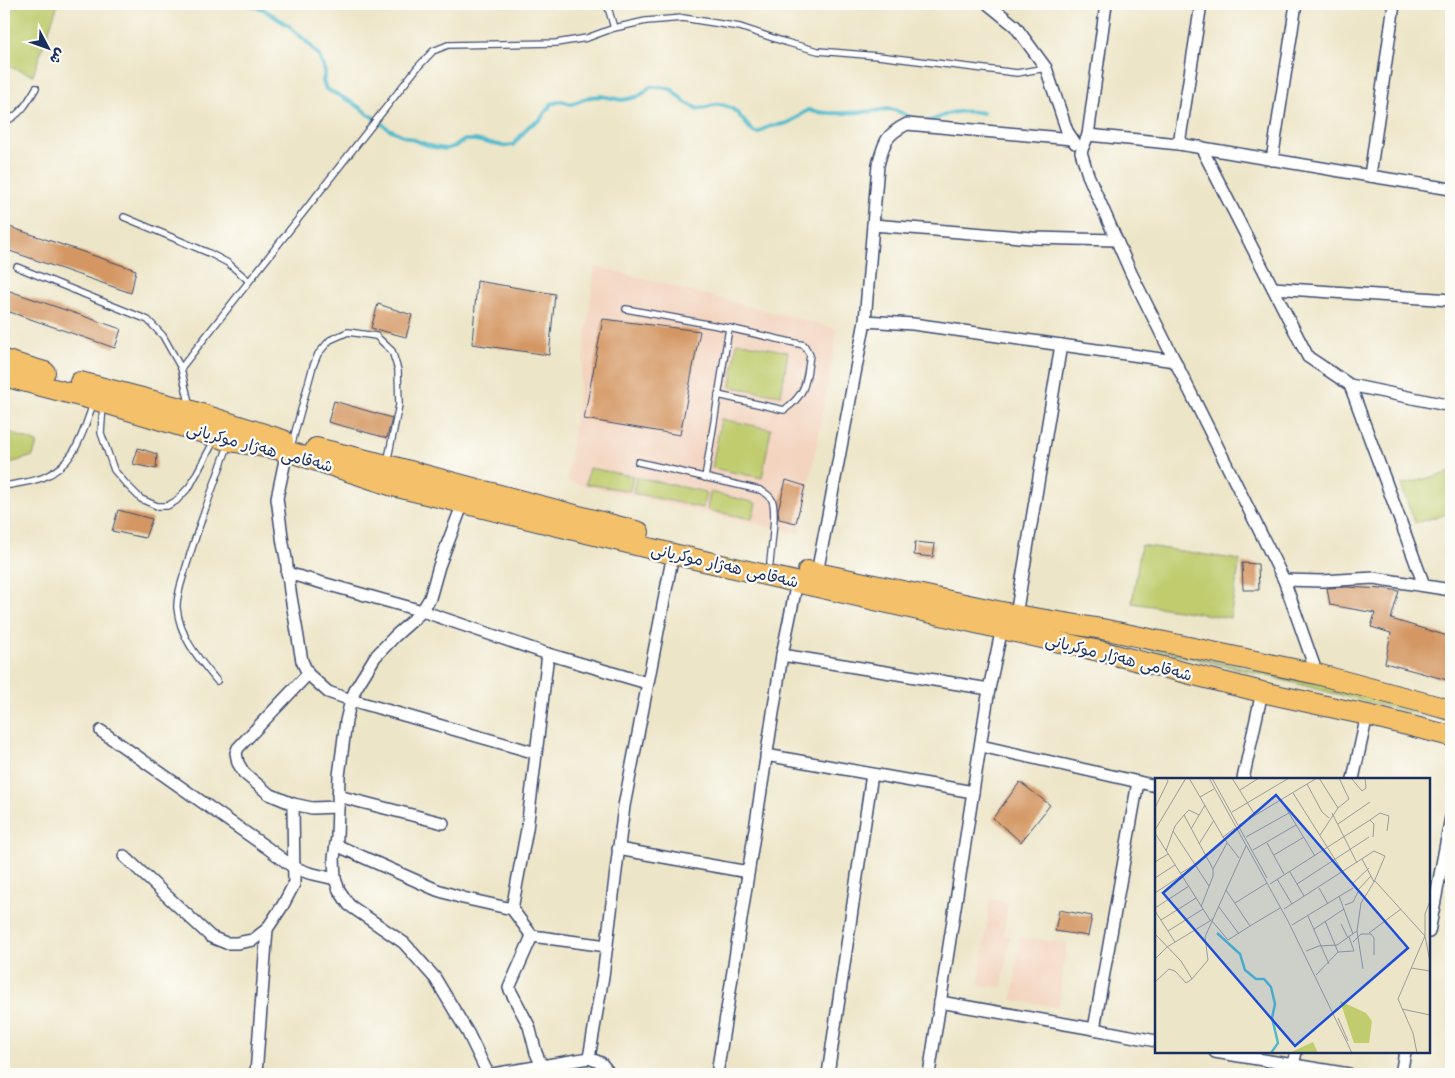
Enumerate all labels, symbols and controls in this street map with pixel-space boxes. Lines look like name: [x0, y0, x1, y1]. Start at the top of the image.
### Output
north arrow: [22, 22, 72, 72]
text: ش: [46, 45, 70, 69]
street label: شەقامی ھەژار موکریانی: [184, 417, 336, 477]
street label: شەقامی ھەژار موکریانی: [649, 537, 801, 593]
street label: شەقامی ھەژار موکریانی: [1043, 628, 1195, 686]
inset map: [1155, 778, 1430, 1053]

